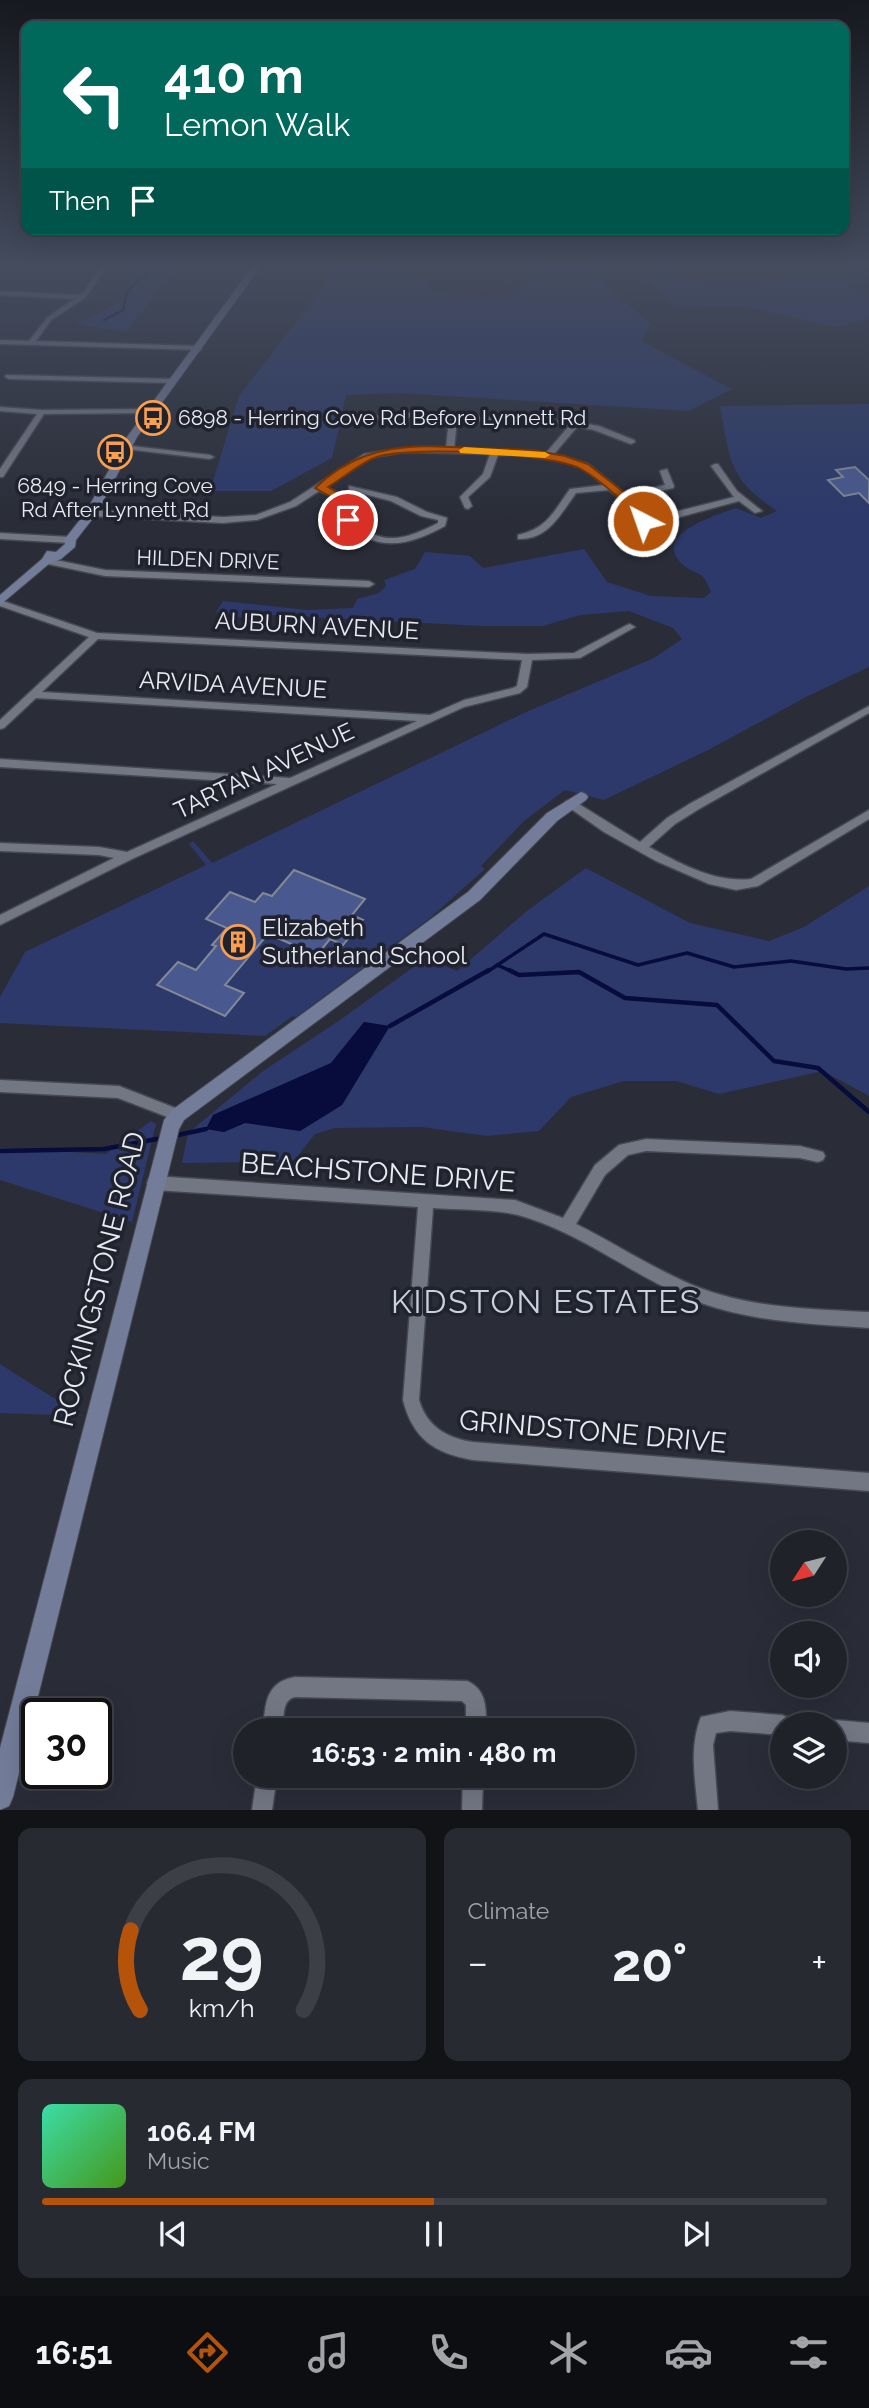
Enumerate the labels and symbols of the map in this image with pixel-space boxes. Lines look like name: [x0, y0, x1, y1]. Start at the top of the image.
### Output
bus stop icon: 6898 - Herring Cove Rd Before Lynnett Rd: [134, 399, 172, 437]
place label: 6898 - Herring Cove Rd Before Lynnett Rd: [178, 405, 586, 430]
bus stop icon: 6849 - Herring Cove Rd After Lynnett Rd: [96, 433, 134, 471]
place label: 6849 - Herring Cove Rd After Lynnett Rd: [17, 473, 213, 522]
position arrow: [606, 484, 680, 558]
pin: [318, 490, 378, 550]
street label: HILDEN DRIVE: [136, 545, 280, 574]
street label: AUBURN AVENUE: [214, 606, 420, 645]
street label: ARVIDA AVENUE: [138, 665, 328, 704]
street label: TARTAN AVENUE: [169, 716, 358, 825]
place label: Elizabeth Sutherland School: [262, 913, 467, 970]
building icon: Elizabeth Sutherland School: [219, 923, 257, 961]
street label: ROCKINGSTONE ROAD: [47, 1128, 152, 1430]
street label: BEACHSTONE DRIVE: [240, 1146, 516, 1199]
district label: KIDSTON ESTATES: [391, 1283, 701, 1320]
street label: GRINDSTONE DRIVE: [458, 1403, 728, 1460]
north arrow: [770, 1530, 847, 1606]
speed limit sign: 30: [21, 1698, 112, 1789]

